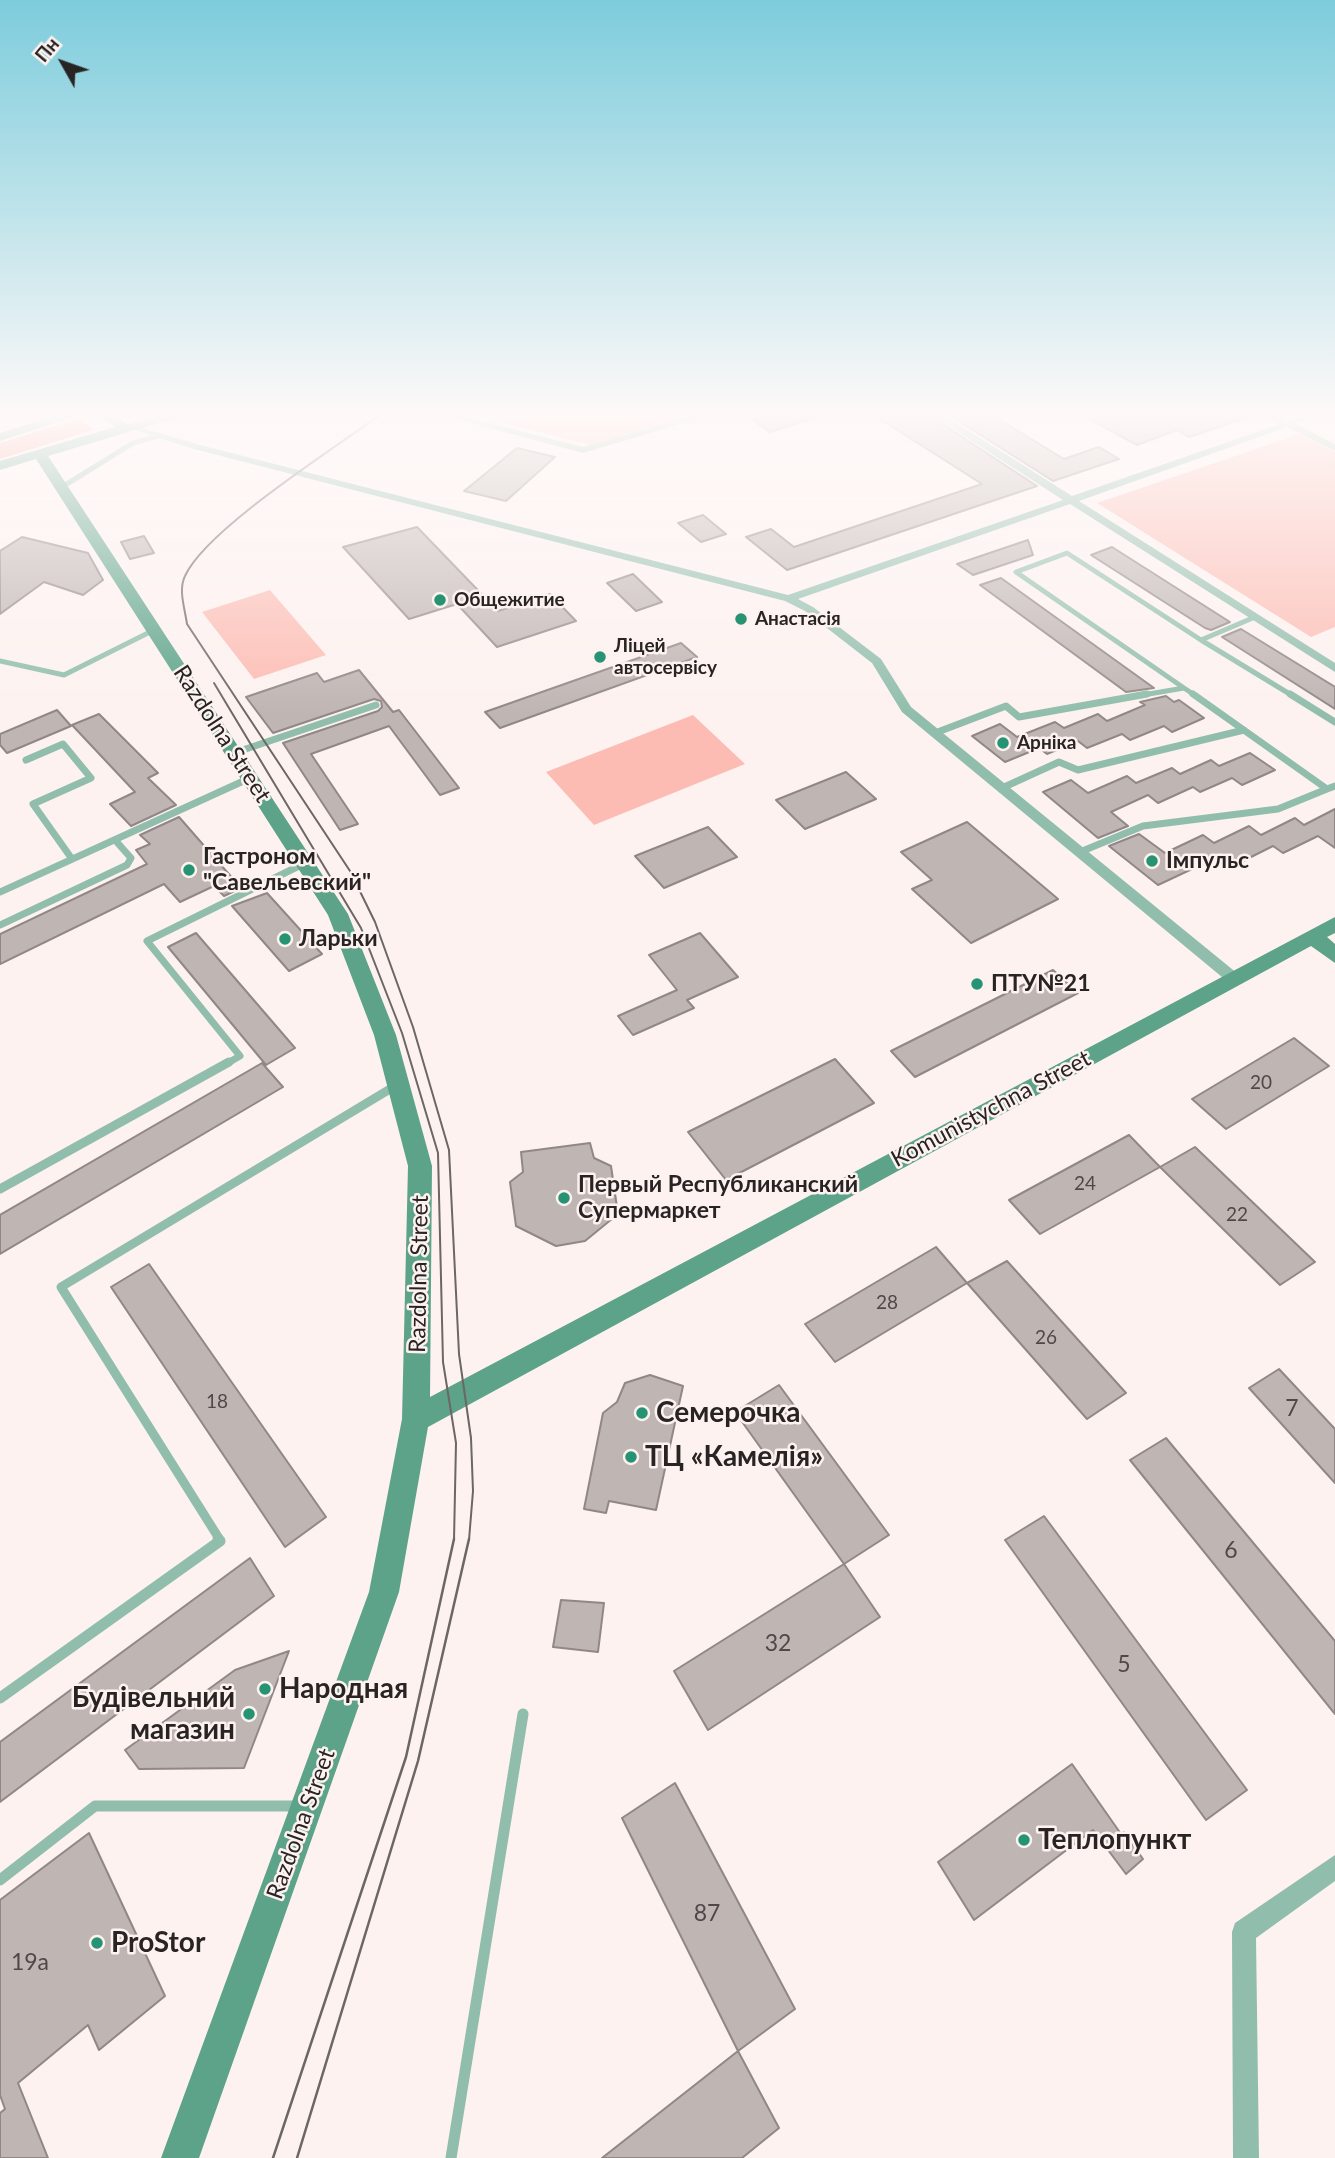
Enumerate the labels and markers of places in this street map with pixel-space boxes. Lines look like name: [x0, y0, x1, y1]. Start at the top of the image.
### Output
place label: Общежитие: [454, 589, 565, 611]
marker: Общежитие: [432, 592, 448, 608]
place label: Анастасія: [755, 608, 841, 630]
marker: Анастасія: [733, 611, 749, 627]
place label: Ліцей автосервісу: [614, 635, 717, 679]
marker: Ліцей автосервісу: [592, 649, 608, 665]
place label: Арніка: [1017, 732, 1077, 754]
marker: Арніка: [995, 735, 1011, 751]
place label: Гастроном "Савельевский": [203, 843, 371, 897]
place label: Імпульс: [1166, 847, 1249, 875]
marker: Імпульс: [1144, 853, 1160, 869]
marker: Гастроном "Савельевский": [181, 862, 197, 878]
place label: Ларьки: [299, 925, 378, 953]
marker: Ларьки: [277, 931, 293, 947]
place label: ПТУ№21: [991, 970, 1091, 998]
marker: ПТУ№21: [969, 976, 985, 992]
place label: Первый Республиканский Супермаркет: [578, 1171, 858, 1225]
marker: Первый Республиканский Супермаркет: [556, 1190, 572, 1206]
place label: Семерочка: [656, 1396, 800, 1430]
marker: Семерочка: [634, 1405, 650, 1421]
place label: ТЦ «Камелія»: [645, 1440, 823, 1474]
marker: ТЦ «Камелія»: [623, 1449, 639, 1465]
place label: Народная: [279, 1672, 408, 1706]
place label: Будівельний магазин: [72, 1681, 235, 1747]
marker: Народная: [257, 1681, 273, 1697]
marker: Будівельний магазин: [241, 1706, 257, 1722]
place label: Теплопункт: [1038, 1823, 1191, 1857]
marker: Теплопункт: [1016, 1832, 1032, 1848]
place label: ProStor: [111, 1926, 205, 1960]
marker: ProStor: [89, 1935, 105, 1951]

